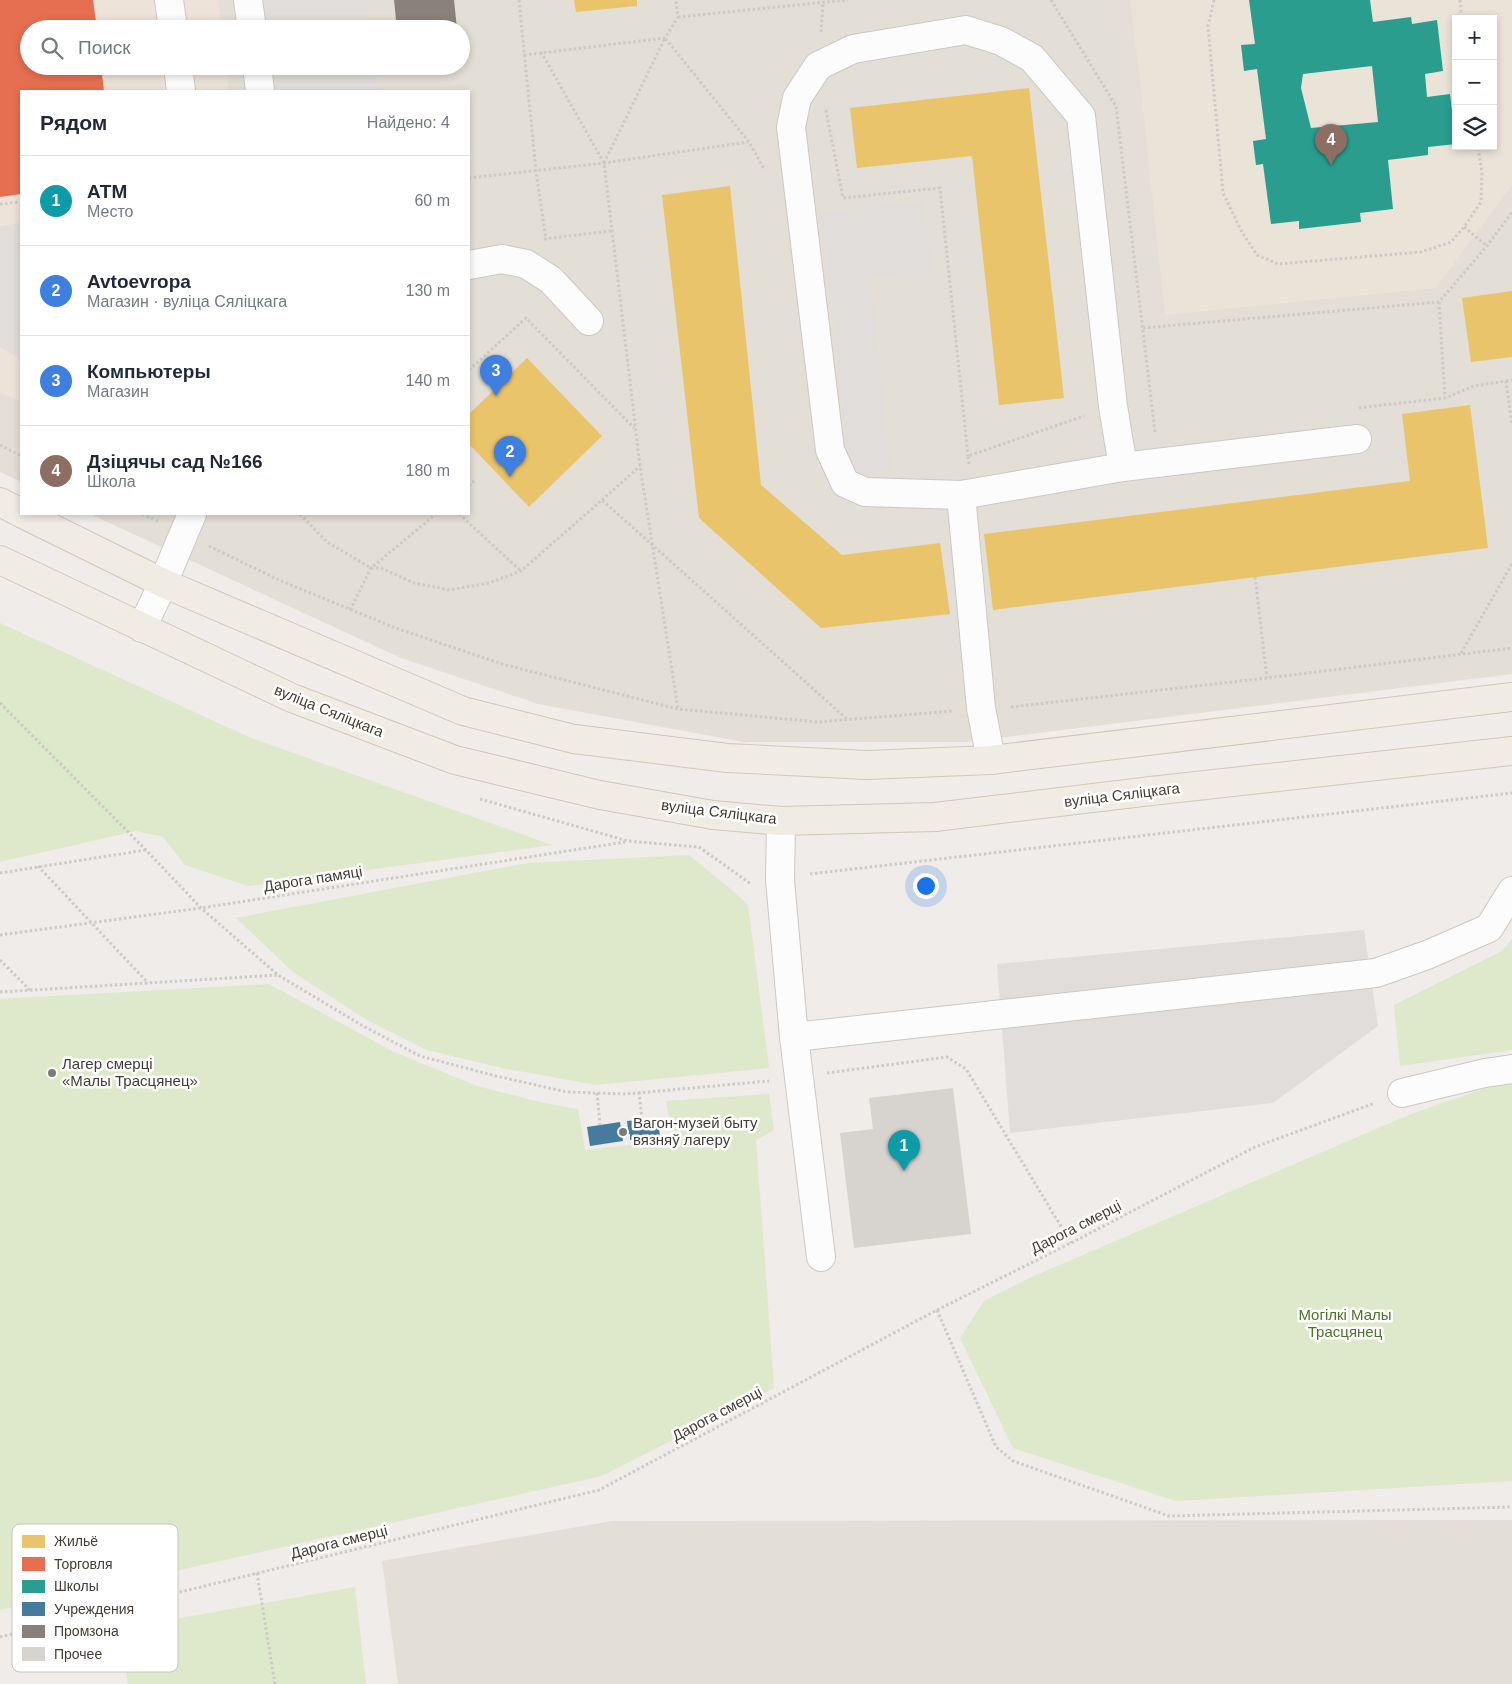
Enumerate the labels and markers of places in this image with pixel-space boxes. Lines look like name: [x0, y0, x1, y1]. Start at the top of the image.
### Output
pin: 4: [1315, 124, 1347, 165]
pin: 3: [480, 355, 512, 396]
pin: 2: [494, 436, 526, 477]
place label: Лагер смерці «Малы Трасцянец»: [62, 1055, 198, 1089]
marker: Лагер смерці «Малы Трасцянец»: [46, 1067, 58, 1079]
place label: Вагон-музей быту вязняў лагеру: [633, 1114, 758, 1148]
marker: Вагон-музей быту вязняў лагеру: [617, 1126, 629, 1138]
pin: 1: [888, 1130, 920, 1171]

